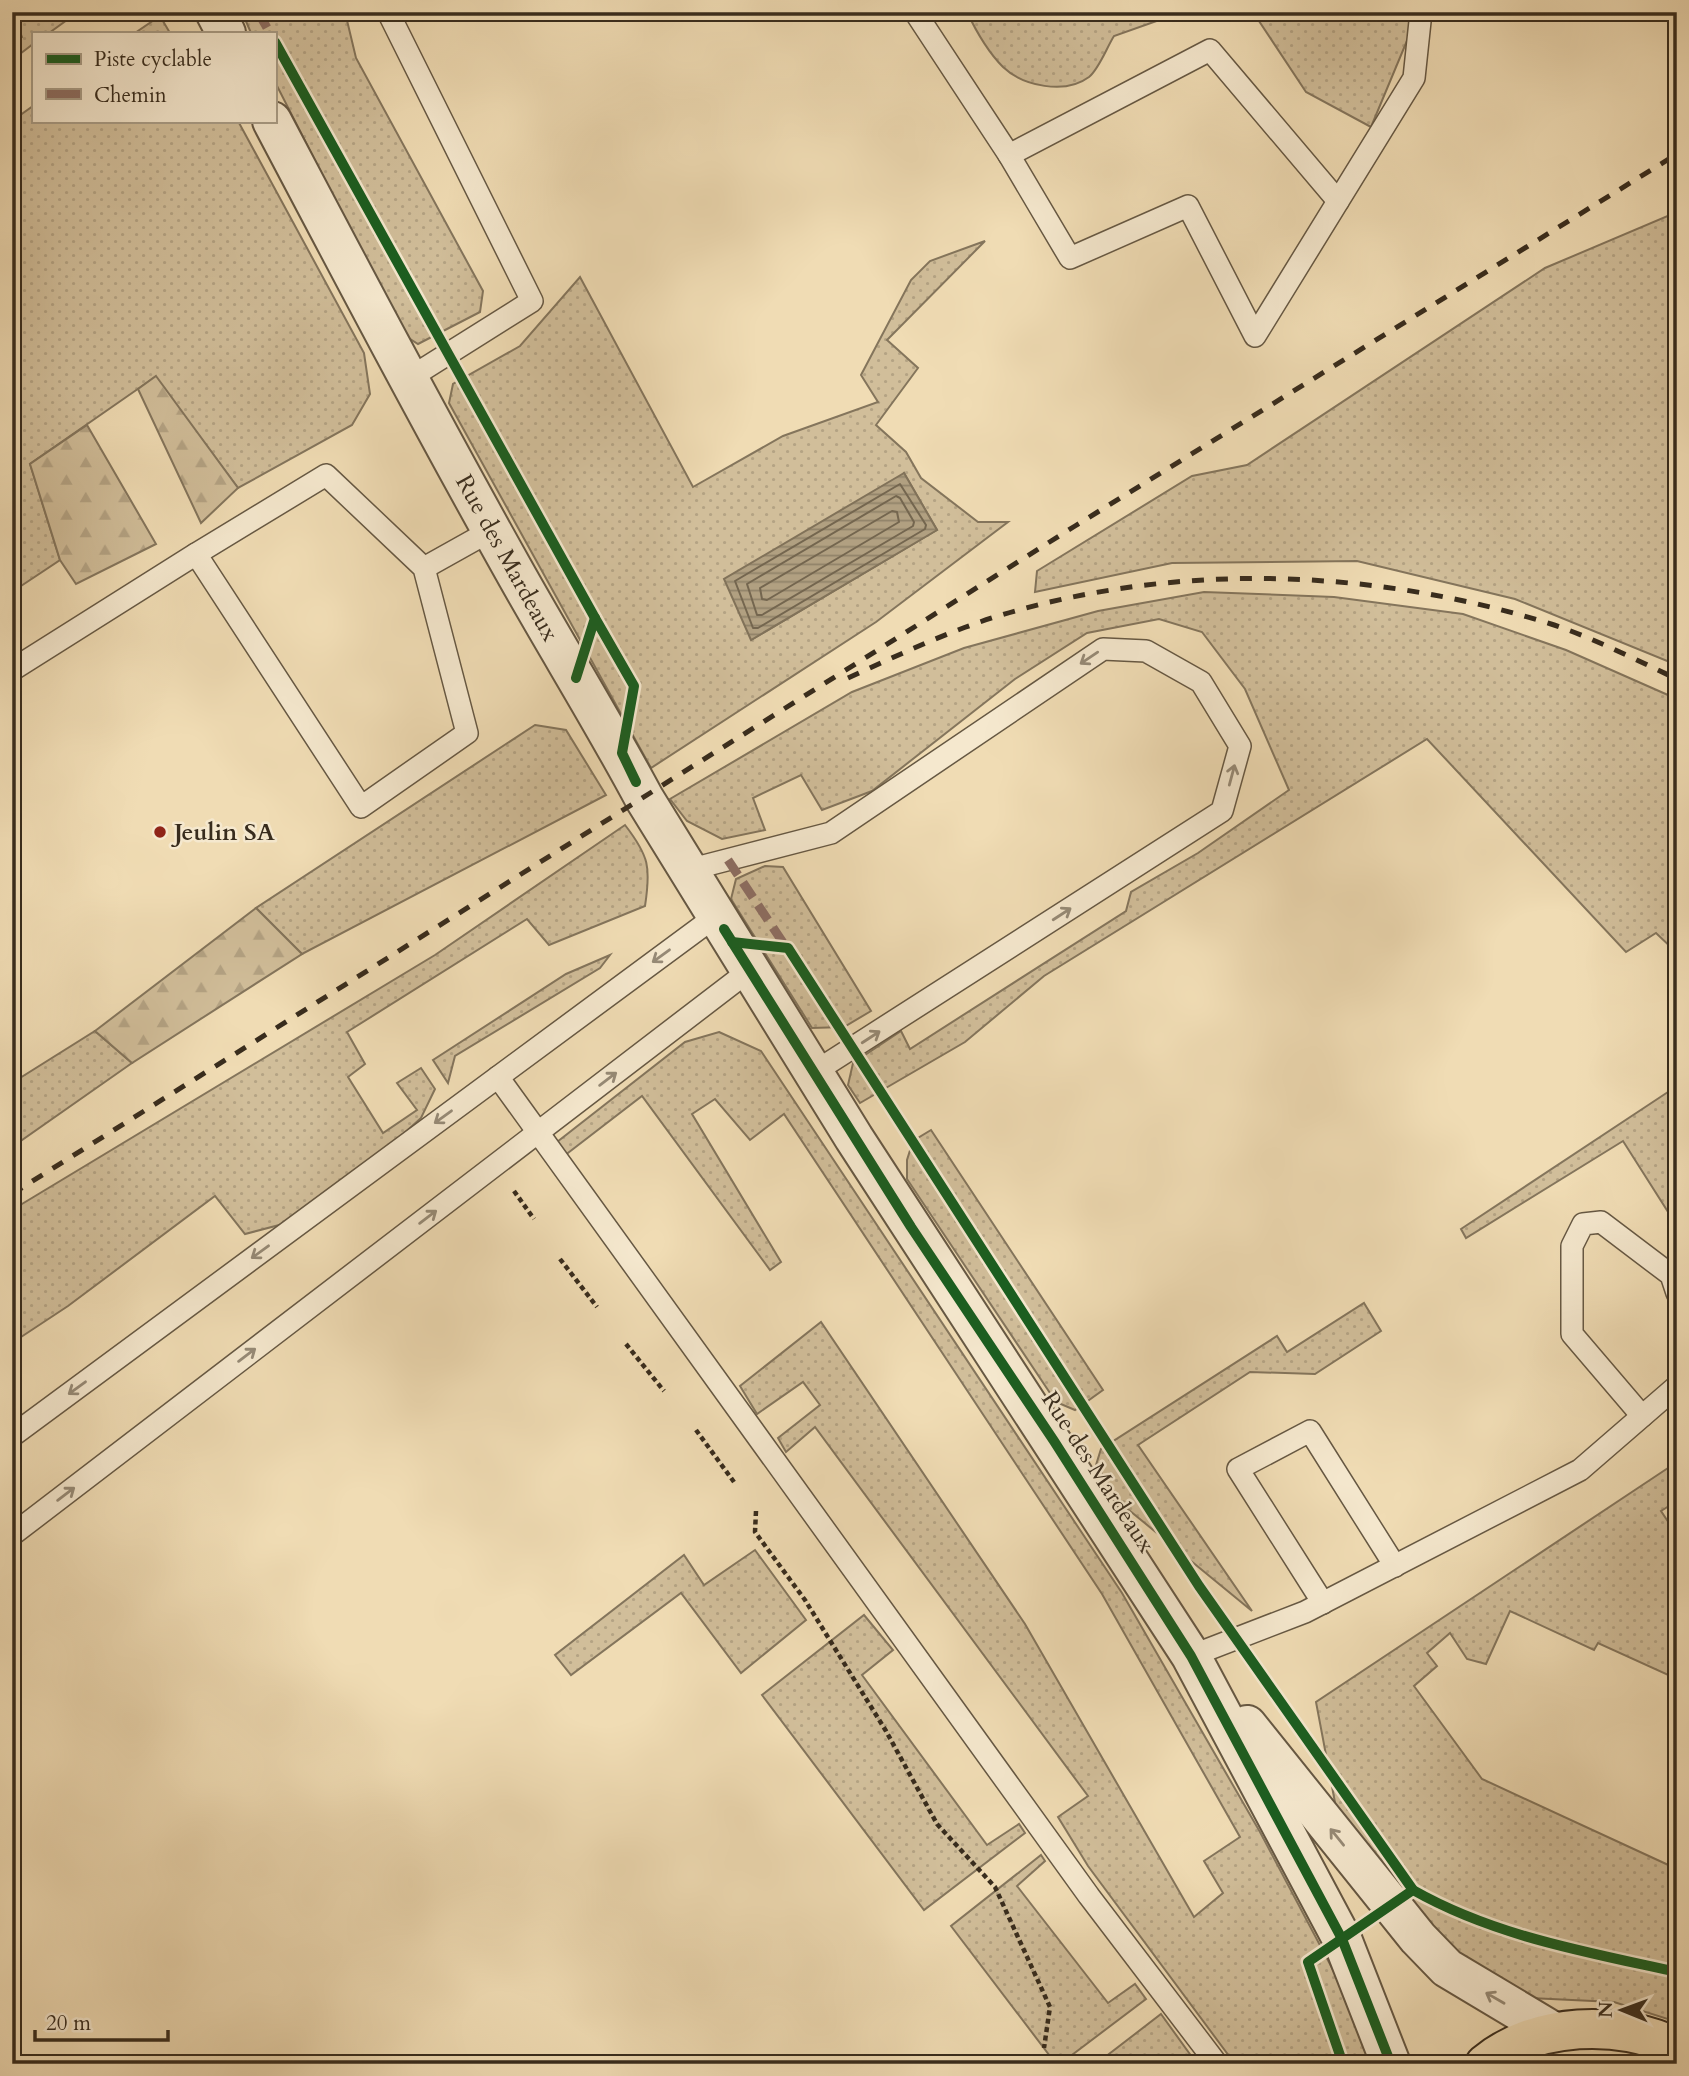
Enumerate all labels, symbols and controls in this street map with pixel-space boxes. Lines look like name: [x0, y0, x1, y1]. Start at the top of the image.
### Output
legend: [32, 32, 276, 122]
text: Piste cyclable: [94, 45, 212, 74]
text: Chemin: [94, 81, 167, 110]
street label: Rue des Mardeaux: [447, 469, 567, 647]
one-way arrow: [1080, 651, 1100, 665]
one-way arrow: [1226, 764, 1239, 787]
place label: Jeulin SA: [171, 816, 275, 849]
marker: Jeulin SA: [152, 824, 168, 840]
one-way arrow: [1052, 907, 1071, 921]
one-way arrow: [652, 948, 671, 963]
one-way arrow: [860, 1029, 880, 1043]
one-way arrow: [598, 1071, 617, 1086]
one-way arrow: [434, 1110, 453, 1125]
one-way arrow: [418, 1210, 436, 1225]
one-way arrow: [251, 1245, 270, 1260]
one-way arrow: [237, 1348, 256, 1363]
one-way arrow: [68, 1380, 87, 1395]
street label: Rue des Mardeaux: [1033, 1385, 1163, 1559]
one-way arrow: [57, 1486, 75, 1501]
one-way arrow: [1330, 1829, 1345, 1847]
north arrow: [1588, 1974, 1658, 2044]
one-way arrow: [1486, 1991, 1506, 2005]
scale bar: [35, 1999, 168, 2043]
text: N: [1593, 2001, 1619, 2018]
text: 20 m: [46, 2009, 91, 2038]

